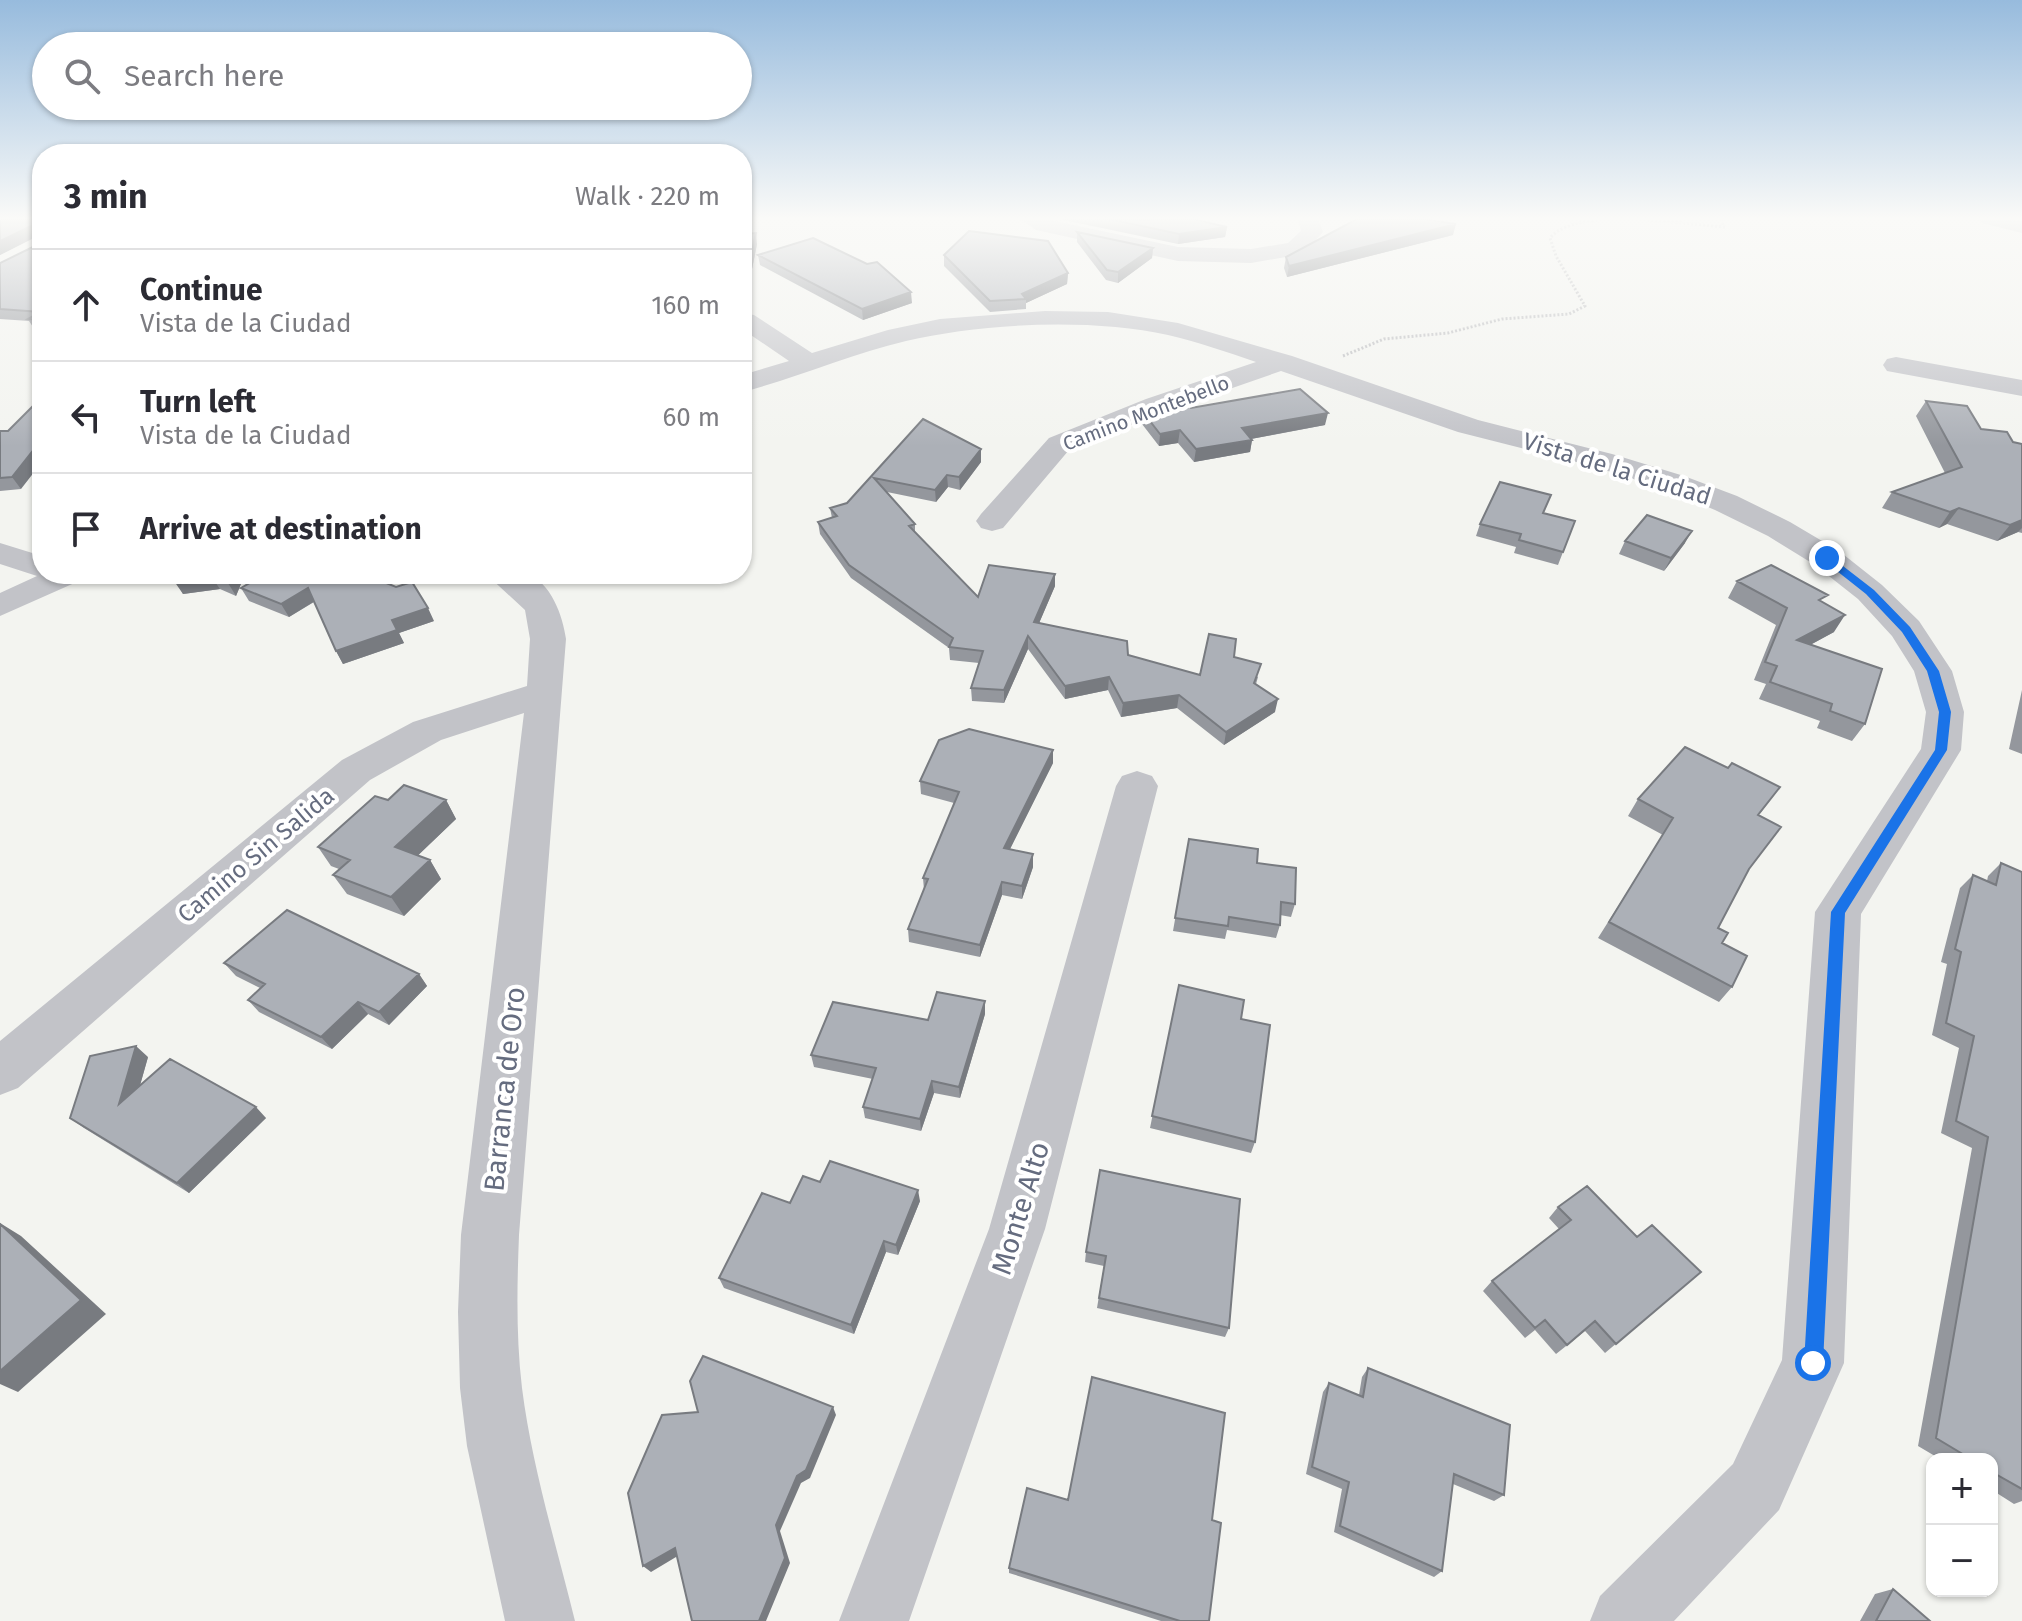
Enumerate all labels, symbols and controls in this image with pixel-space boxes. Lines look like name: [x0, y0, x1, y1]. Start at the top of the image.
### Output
search box: [32, 32, 752, 120]
icon: search: [60, 54, 104, 98]
text: Search here: [124, 58, 284, 94]
text: 3 min: [64, 176, 148, 217]
text: Walk · 220 m: [575, 181, 720, 212]
text: Continue: [140, 272, 263, 308]
icon: ahead: [64, 283, 108, 327]
text: 160 m: [651, 290, 720, 321]
text: Vista de la Ciudad: [140, 308, 352, 339]
street label: Camino Montebello: [1059, 370, 1233, 456]
text: Turn left: [140, 384, 256, 420]
icon: left: [64, 395, 108, 439]
text: 60 m: [662, 402, 720, 433]
text: Vista de la Ciudad: [140, 420, 352, 451]
street label: Vista de la Ciudad: [1520, 427, 1714, 511]
icon: arrive: [64, 507, 108, 551]
text: Arrive at destination: [140, 511, 422, 547]
route end: [1809, 540, 1845, 576]
street label: Camino Sin Salida: [172, 781, 340, 929]
street label: Barranca de Oro: [477, 985, 532, 1193]
street label: Monte Alto: [985, 1138, 1056, 1279]
route start: [1795, 1345, 1831, 1381]
map controls: [1926, 1453, 1998, 1597]
button: +: [1926, 1453, 1998, 1525]
button: −: [1926, 1525, 1998, 1597]

